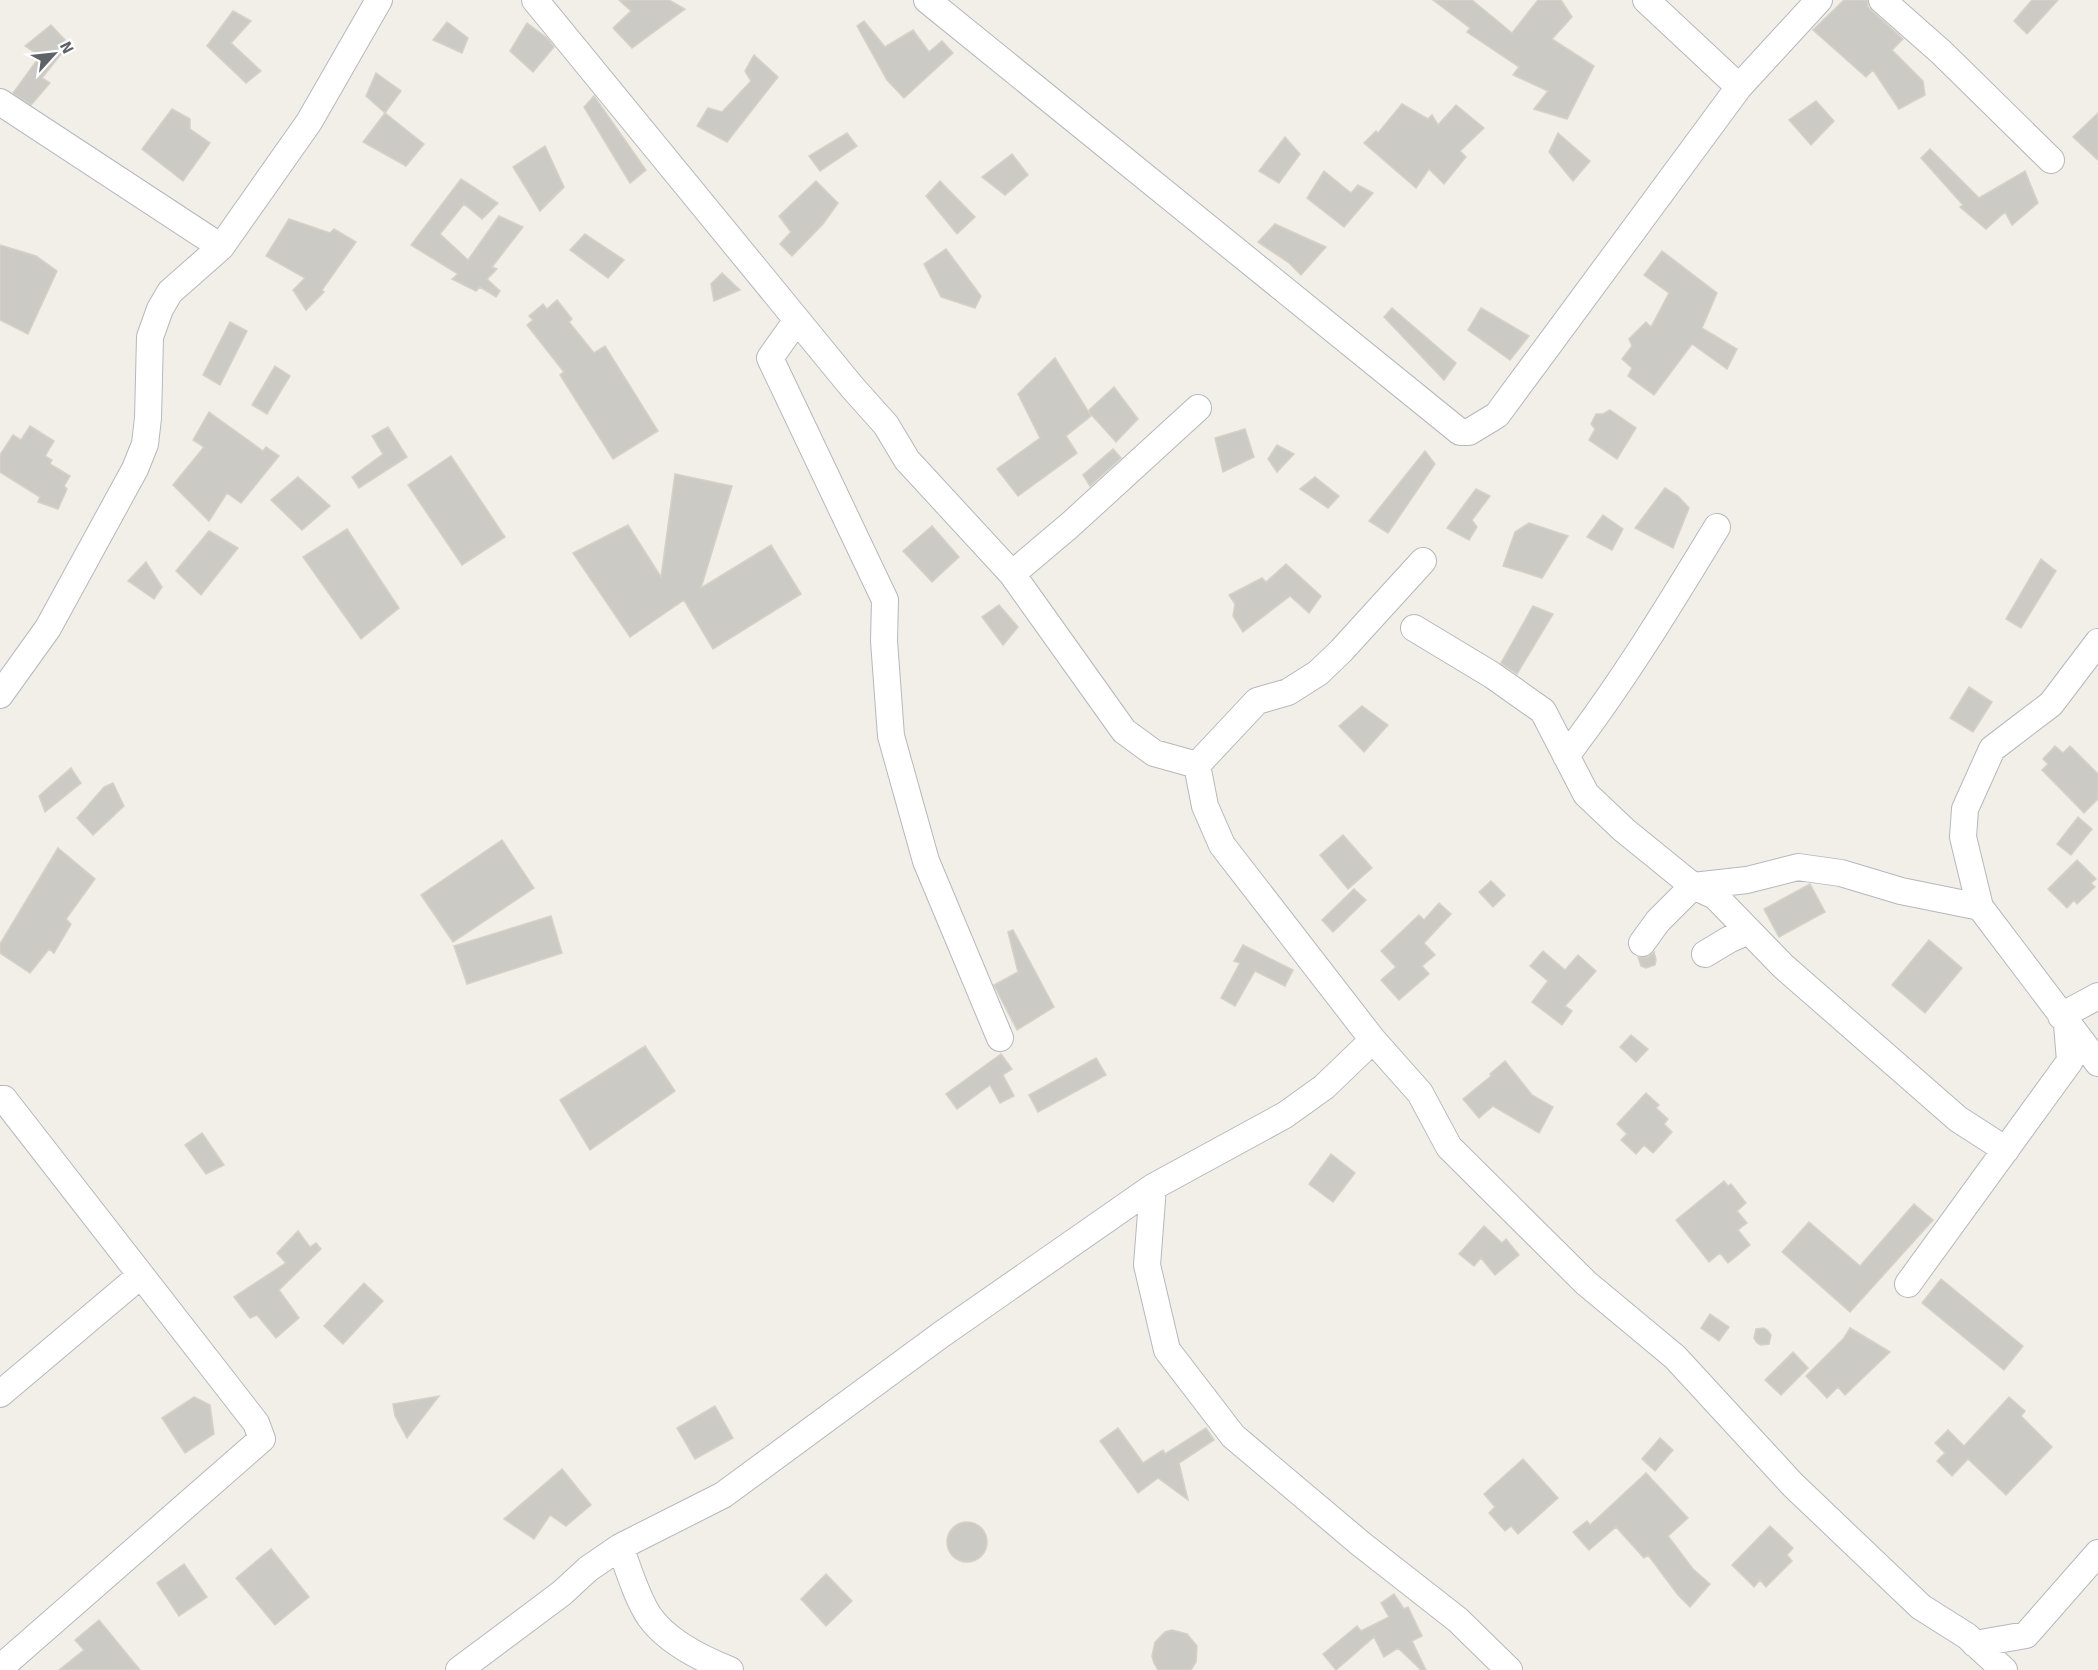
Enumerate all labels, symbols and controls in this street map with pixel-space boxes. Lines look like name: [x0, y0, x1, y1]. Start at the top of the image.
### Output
north arrow: [24, 24, 84, 84]
text: N: [55, 38, 78, 57]

